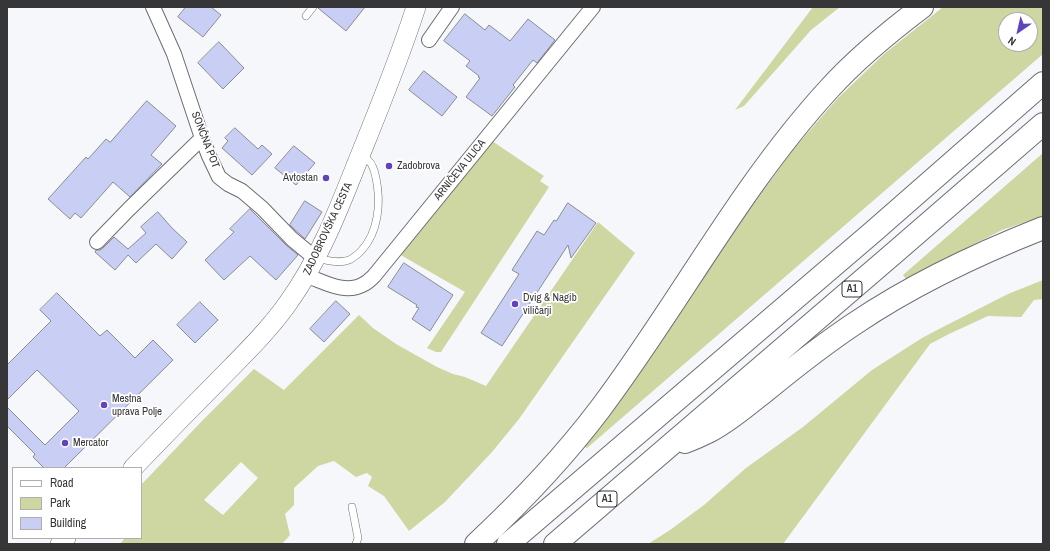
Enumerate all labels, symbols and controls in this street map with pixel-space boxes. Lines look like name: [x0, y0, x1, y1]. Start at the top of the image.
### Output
north arrow: [998, 12, 1038, 52]
text: N: [1005, 33, 1018, 49]
street label: SONČNA POT: [188, 110, 222, 170]
street label: ARNIČEVA ULICA: [431, 137, 489, 203]
place label: Zadobrova: [397, 159, 440, 173]
marker: Zadobrova: [384, 161, 394, 171]
place label: Avtostan: [283, 171, 318, 185]
marker: Avtostan: [321, 173, 331, 183]
street label: ZADOBROVŠKA CESTA: [301, 181, 355, 277]
road number: A1: [842, 281, 862, 297]
place label: Dvig & Nagib viličarji: [523, 291, 577, 317]
marker: Dvig & Nagib viličarji: [510, 299, 520, 309]
place label: Mestna uprava Polje: [112, 392, 162, 418]
marker: Mestna uprava Polje: [99, 400, 109, 410]
place label: Mercator: [73, 436, 109, 450]
marker: Mercator: [60, 438, 70, 448]
legend: [12, 467, 142, 539]
text: Road: [50, 475, 74, 491]
road number: A1: [597, 491, 617, 507]
text: Park: [50, 495, 70, 511]
text: Building: [50, 515, 86, 531]

